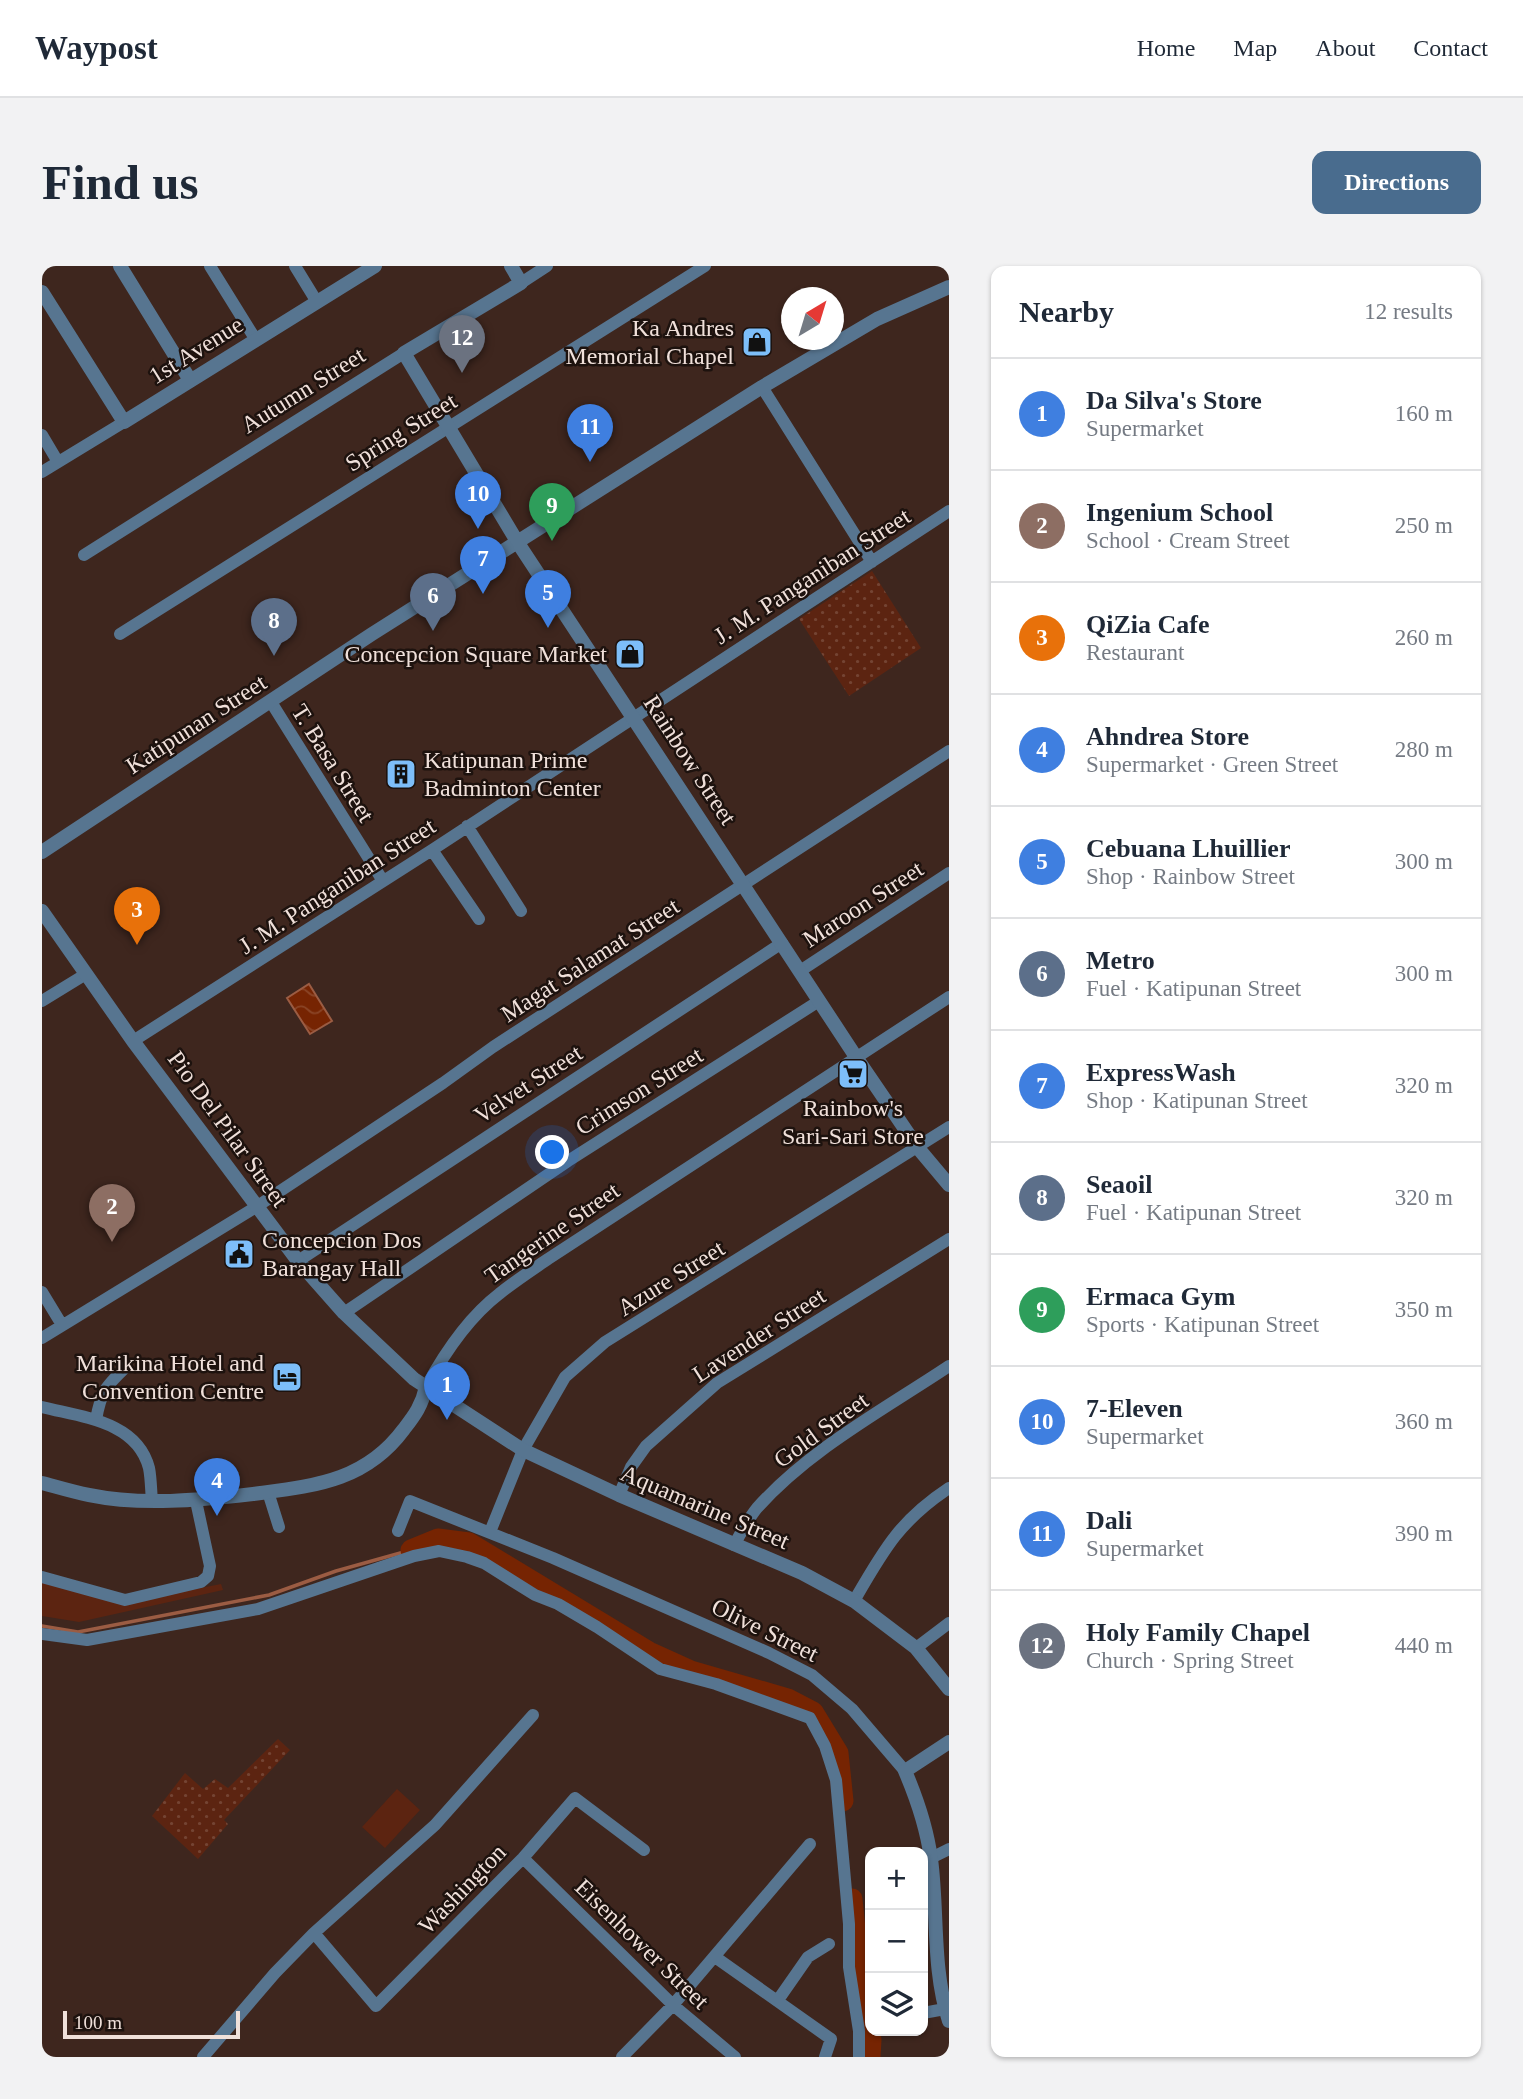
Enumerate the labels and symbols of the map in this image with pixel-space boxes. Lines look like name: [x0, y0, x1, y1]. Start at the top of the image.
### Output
north arrow: [781, 287, 844, 350]
street label: 1st Avenue: [144, 311, 248, 389]
pin: 12: [439, 315, 485, 373]
place label: Ka Andres Memorial Chapel: [565, 315, 734, 369]
shop icon: Ka Andres Memorial Chapel: [740, 325, 774, 359]
street label: Autumn Street: [236, 342, 370, 438]
street label: Spring Street: [341, 387, 462, 476]
pin: 11: [567, 404, 613, 462]
pin: 10: [455, 471, 501, 529]
pin: 9: [529, 483, 575, 541]
street label: J. M. Panganiban Street: [709, 503, 915, 649]
pin: 7: [460, 536, 506, 594]
pin: 5: [525, 570, 571, 628]
pin: 6: [410, 573, 456, 631]
pin: 8: [251, 598, 297, 656]
shop icon: Concepcion Square Market: [613, 637, 647, 671]
place label: Concepcion Square Market: [344, 641, 607, 667]
street label: Katipunan Street: [121, 669, 271, 779]
street label: Rainbow Street: [639, 691, 742, 830]
street label: T. Basa Street: [287, 699, 380, 827]
place label: Katipunan Prime Badminton Center: [424, 747, 601, 801]
building icon: Katipunan Prime Badminton Center: [384, 757, 418, 791]
street label: J. M. Panganiban Street: [234, 813, 440, 959]
street label: Maroon Street: [798, 855, 928, 952]
pin: 3: [114, 887, 160, 945]
street label: Magat Salamat Street: [496, 893, 684, 1027]
street label: Velvet Street: [469, 1039, 587, 1128]
street label: Crimson Street: [571, 1041, 708, 1140]
street label: Pio Del Pilar Street: [163, 1046, 293, 1212]
supermarket icon: Rainbow's Sari-Sari Store: [836, 1057, 870, 1091]
place label: Rainbow's Sari-Sari Store: [782, 1095, 924, 1149]
your location: [535, 1135, 569, 1169]
street label: Tangerine Street: [480, 1177, 624, 1289]
pin: 2: [89, 1184, 135, 1242]
place label: Concepcion Dos Barangay Hall: [262, 1227, 421, 1281]
street label: Azure Street: [613, 1235, 729, 1321]
public building icon: Concepcion Dos Barangay Hall: [222, 1237, 256, 1271]
street label: Lavender Street: [688, 1282, 830, 1387]
place label: Marikina Hotel and Convention Centre: [76, 1350, 264, 1404]
hotel icon: Marikina Hotel and Convention Centre: [270, 1360, 304, 1394]
pin: 1: [424, 1362, 470, 1420]
street label: Gold Street: [769, 1387, 873, 1473]
pin: 4: [194, 1458, 240, 1516]
street label: Aquamarine Street: [617, 1460, 794, 1554]
street label: Olive Street: [707, 1593, 823, 1667]
street label: Washington: [413, 1839, 511, 1939]
street label: Eisenhower Street: [570, 1874, 714, 2014]
scale bar: [63, 2008, 240, 2040]

